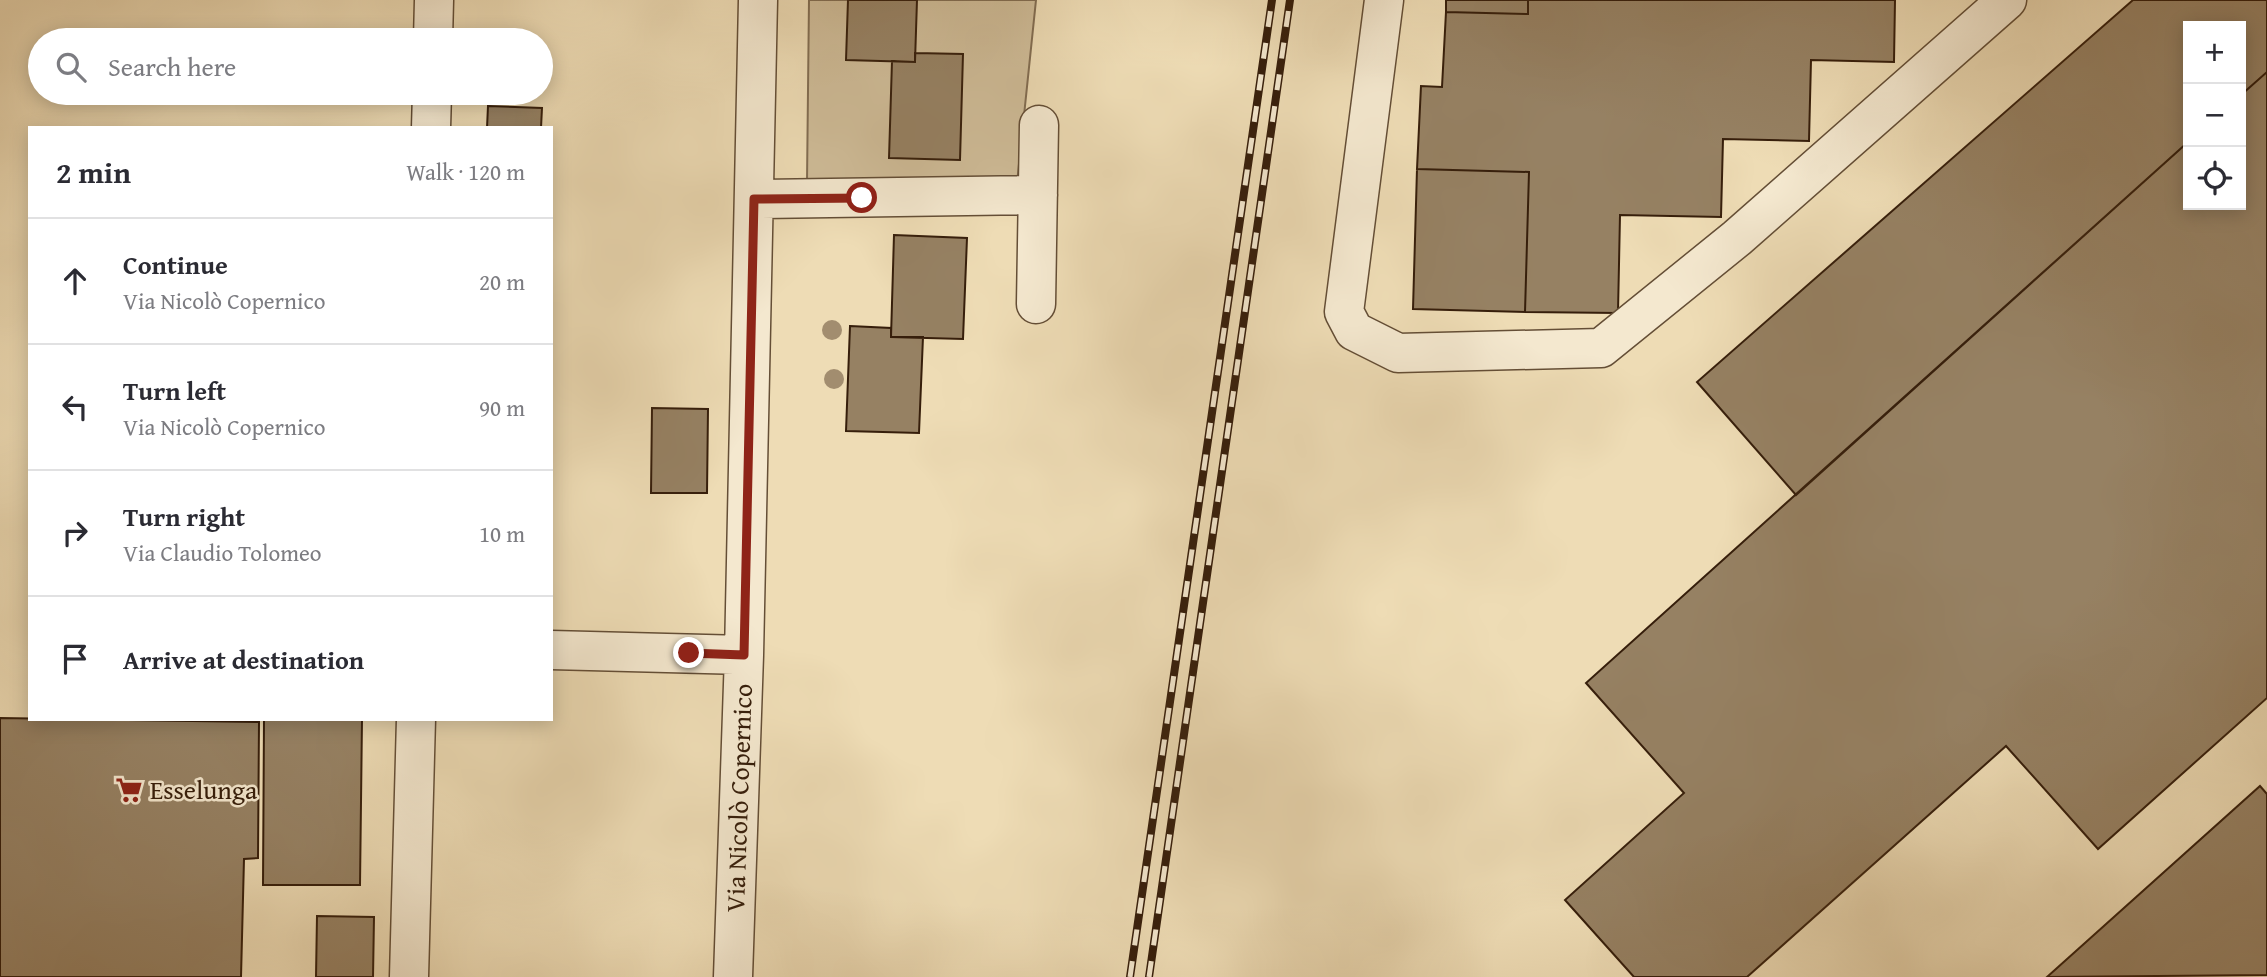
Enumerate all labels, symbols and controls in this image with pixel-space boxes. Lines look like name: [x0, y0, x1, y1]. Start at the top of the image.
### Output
map controls: [2183, 21, 2246, 210]
button: +: [2183, 21, 2246, 84]
search box: [28, 28, 553, 105]
text: Search here: [108, 47, 236, 86]
icon: search: [52, 48, 90, 86]
button: −: [2183, 84, 2246, 147]
button: locate: [2183, 147, 2246, 210]
text: 2 min: [56, 150, 131, 194]
text: Walk · 120 m: [406, 155, 525, 188]
route start: [846, 182, 877, 213]
text: Continue: [123, 245, 228, 284]
icon: ahead: [56, 262, 94, 300]
text: 20 m: [479, 265, 525, 298]
text: Via Nicolò Copernico: [123, 284, 325, 317]
text: Turn left: [123, 371, 226, 410]
icon: left: [56, 388, 94, 426]
text: 90 m: [479, 391, 525, 424]
text: Via Nicolò Copernico: [123, 410, 325, 443]
text: Turn right: [123, 497, 245, 536]
icon: right: [56, 514, 94, 552]
text: 10 m: [479, 517, 525, 550]
text: Via Claudio Tolomeo: [123, 536, 322, 569]
route end: [673, 637, 704, 668]
icon: arrive: [56, 640, 94, 678]
text: Arrive at destination: [123, 640, 364, 679]
street label: Via Nicolò Copernico: [715, 683, 762, 913]
place label: Esselunga: [150, 770, 258, 809]
supermarket icon: Esselunga: [114, 775, 144, 805]

